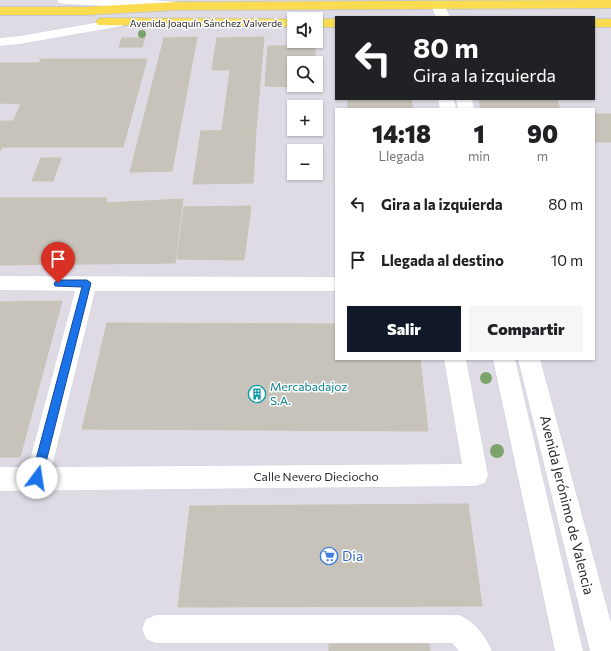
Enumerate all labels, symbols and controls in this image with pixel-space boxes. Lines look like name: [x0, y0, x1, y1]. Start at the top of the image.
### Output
map controls: [287, 12, 323, 180]
button: sound: [287, 12, 323, 48]
street label: Avenida Joaquín Sánchez Valverde: [130, 17, 282, 29]
text: 80 m: [413, 30, 479, 64]
icon: left: [347, 32, 399, 84]
button: search: [287, 56, 323, 92]
text: Gira a la izquierda: [413, 64, 556, 86]
button: +: [287, 100, 323, 136]
text: 14:18: [372, 119, 431, 148]
text: 1: [473, 119, 485, 148]
text: 90: [527, 119, 558, 148]
button: −: [287, 144, 323, 180]
text: Llegada: [379, 148, 424, 164]
text: min: [468, 148, 490, 164]
text: m: [537, 148, 548, 164]
icon: left: [347, 193, 369, 215]
text: Gira a la izquierda: [381, 195, 503, 213]
text: 80 m: [548, 195, 583, 213]
pin: [41, 242, 75, 283]
icon: arrive: [47, 248, 69, 270]
icon: arrive: [347, 249, 369, 271]
text: Llegada al destino: [381, 251, 504, 269]
text: 10 m: [551, 251, 583, 269]
button: Salir: [347, 306, 461, 352]
button: Compartir: [469, 306, 583, 352]
place label: Mercabadajoz S.A.: [270, 379, 347, 407]
building icon: Mercabadajoz S.A.: [247, 384, 267, 404]
street label: Avenida Jerónimo de Valencia: [537, 413, 598, 596]
position arrow: [16, 457, 58, 499]
street label: Calle Nevero Dieciocho: [253, 469, 379, 483]
supermarket icon: Dia: [319, 546, 339, 566]
place label: Dia: [342, 547, 363, 564]

